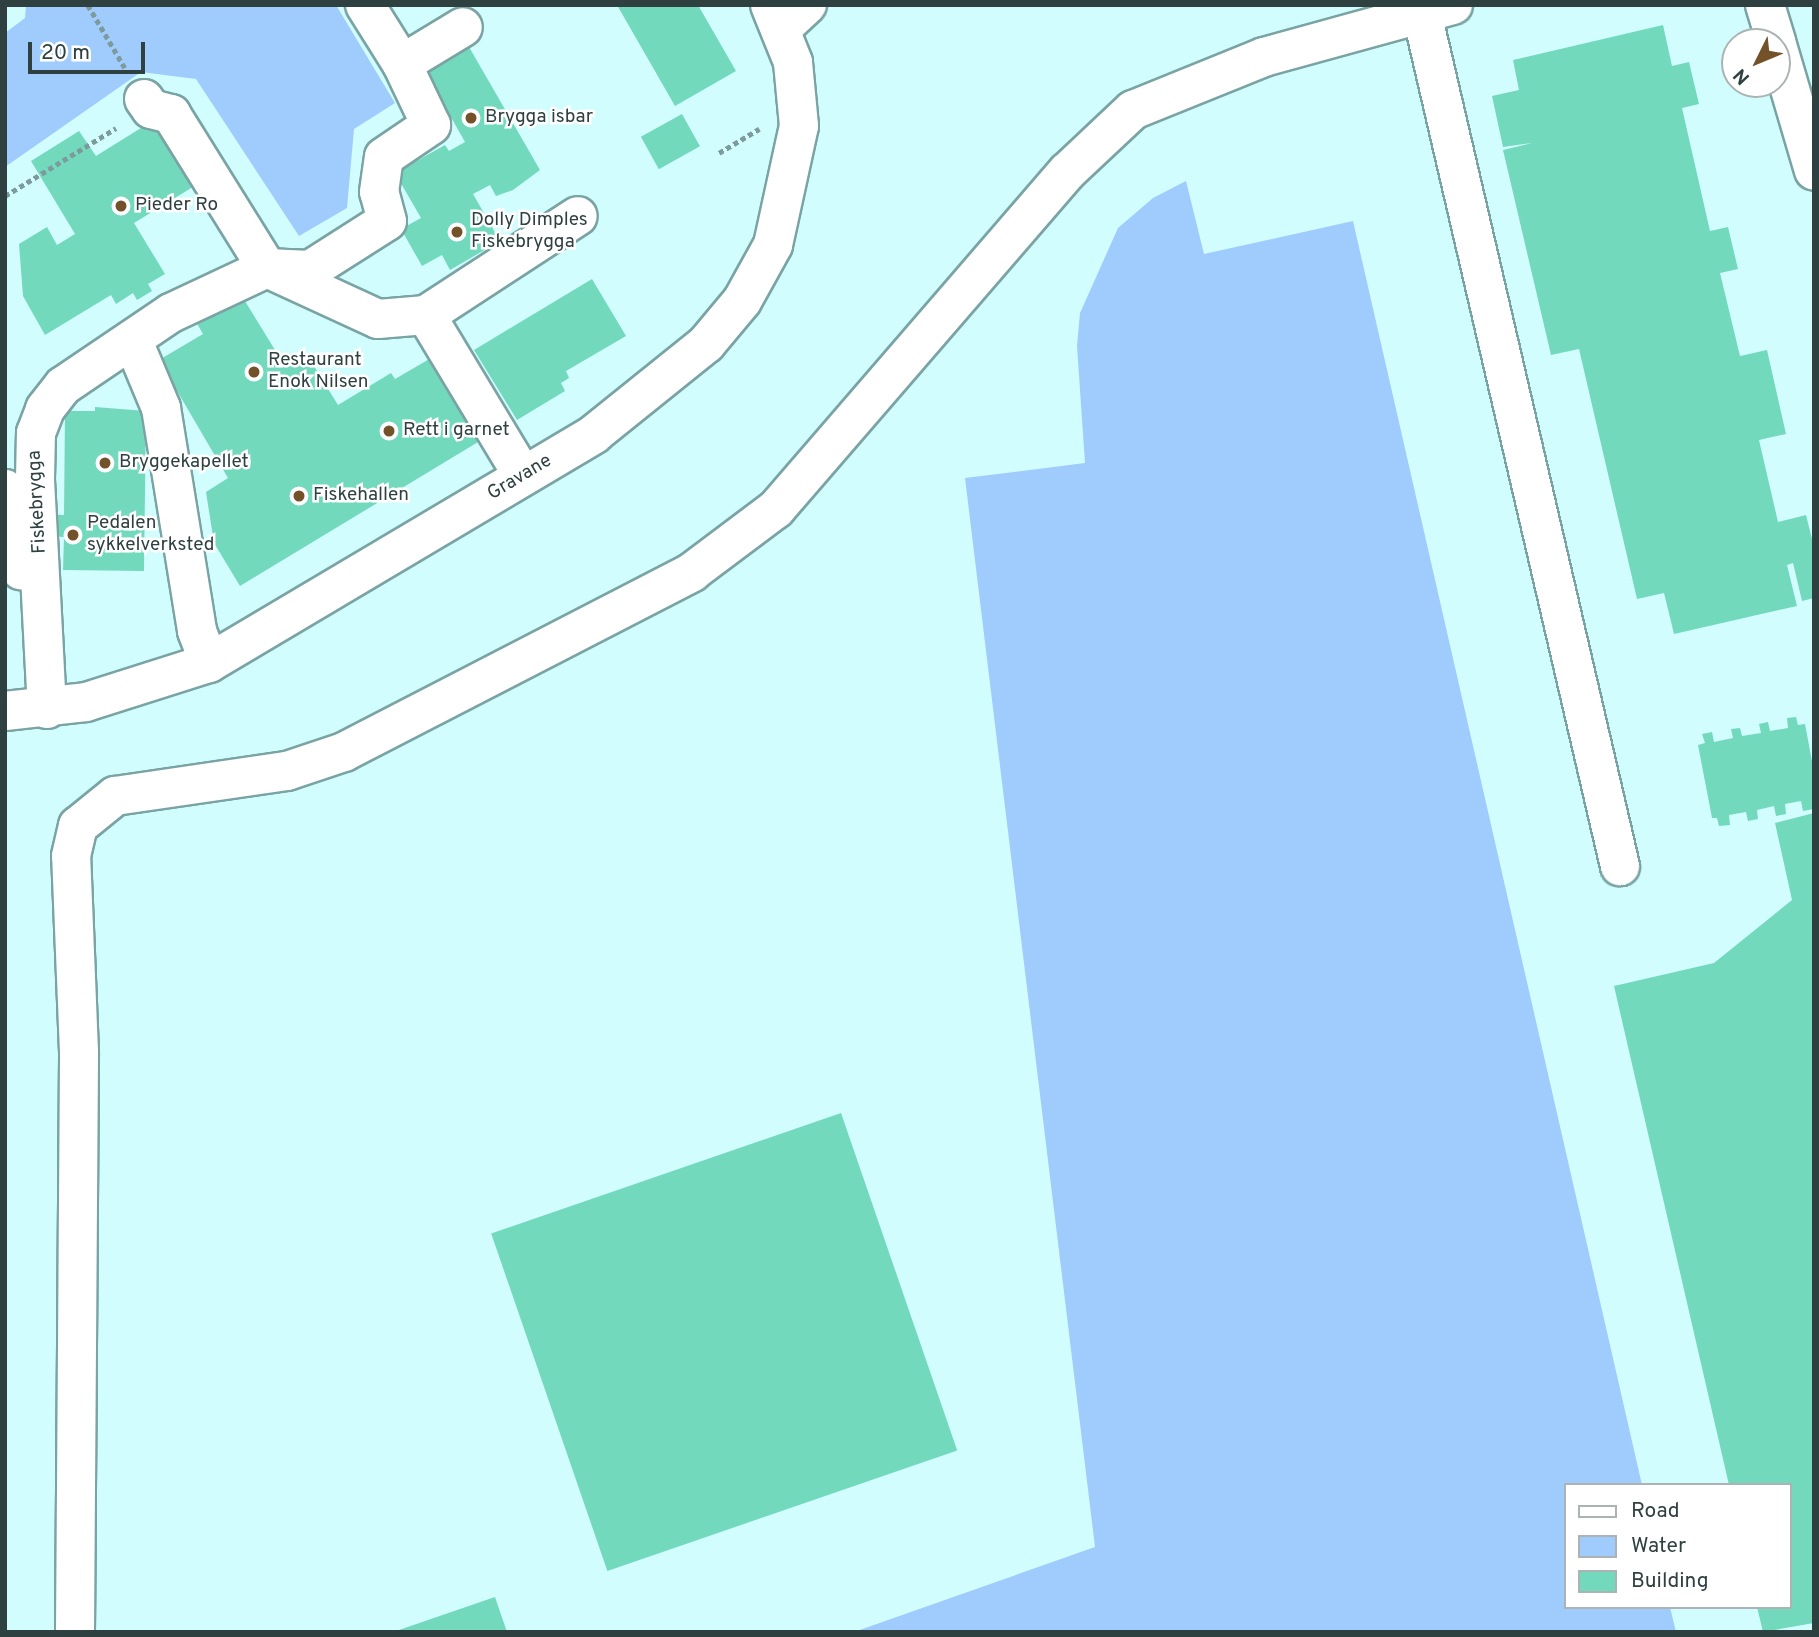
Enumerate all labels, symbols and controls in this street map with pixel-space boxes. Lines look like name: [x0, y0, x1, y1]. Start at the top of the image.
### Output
scale bar: [32, 28, 149, 72]
north arrow: [1721, 28, 1791, 98]
text: 20 m: [41, 40, 90, 67]
text: N: [1729, 63, 1756, 89]
place label: Brygga isbar: [485, 107, 593, 129]
marker: Brygga isbar: [463, 110, 479, 126]
place label: Pieder Ro: [135, 195, 218, 217]
marker: Pieder Ro: [113, 198, 129, 214]
place label: Dolly Dimples Fiskebrygga: [471, 210, 588, 254]
marker: Dolly Dimples Fiskebrygga: [449, 224, 465, 240]
place label: Restaurant Enok Nilsen: [268, 350, 369, 394]
marker: Restaurant Enok Nilsen: [246, 364, 262, 380]
place label: Rett i garnet: [403, 420, 510, 442]
marker: Rett i garnet: [381, 423, 397, 439]
street label: Fiskebrygga: [24, 450, 52, 554]
street label: Gravane: [484, 450, 556, 506]
place label: Bryggekapellet: [119, 452, 249, 474]
marker: Bryggekapellet: [97, 455, 113, 471]
place label: Fiskehallen: [313, 485, 409, 507]
marker: Fiskehallen: [291, 488, 307, 504]
place label: Pedalen sykkelverksted: [87, 513, 214, 557]
marker: Pedalen sykkelverksted: [65, 527, 81, 543]
legend: [1563, 1483, 1791, 1609]
text: Road: [1631, 1498, 1680, 1525]
text: Water: [1631, 1533, 1686, 1560]
text: Building: [1631, 1568, 1709, 1595]

